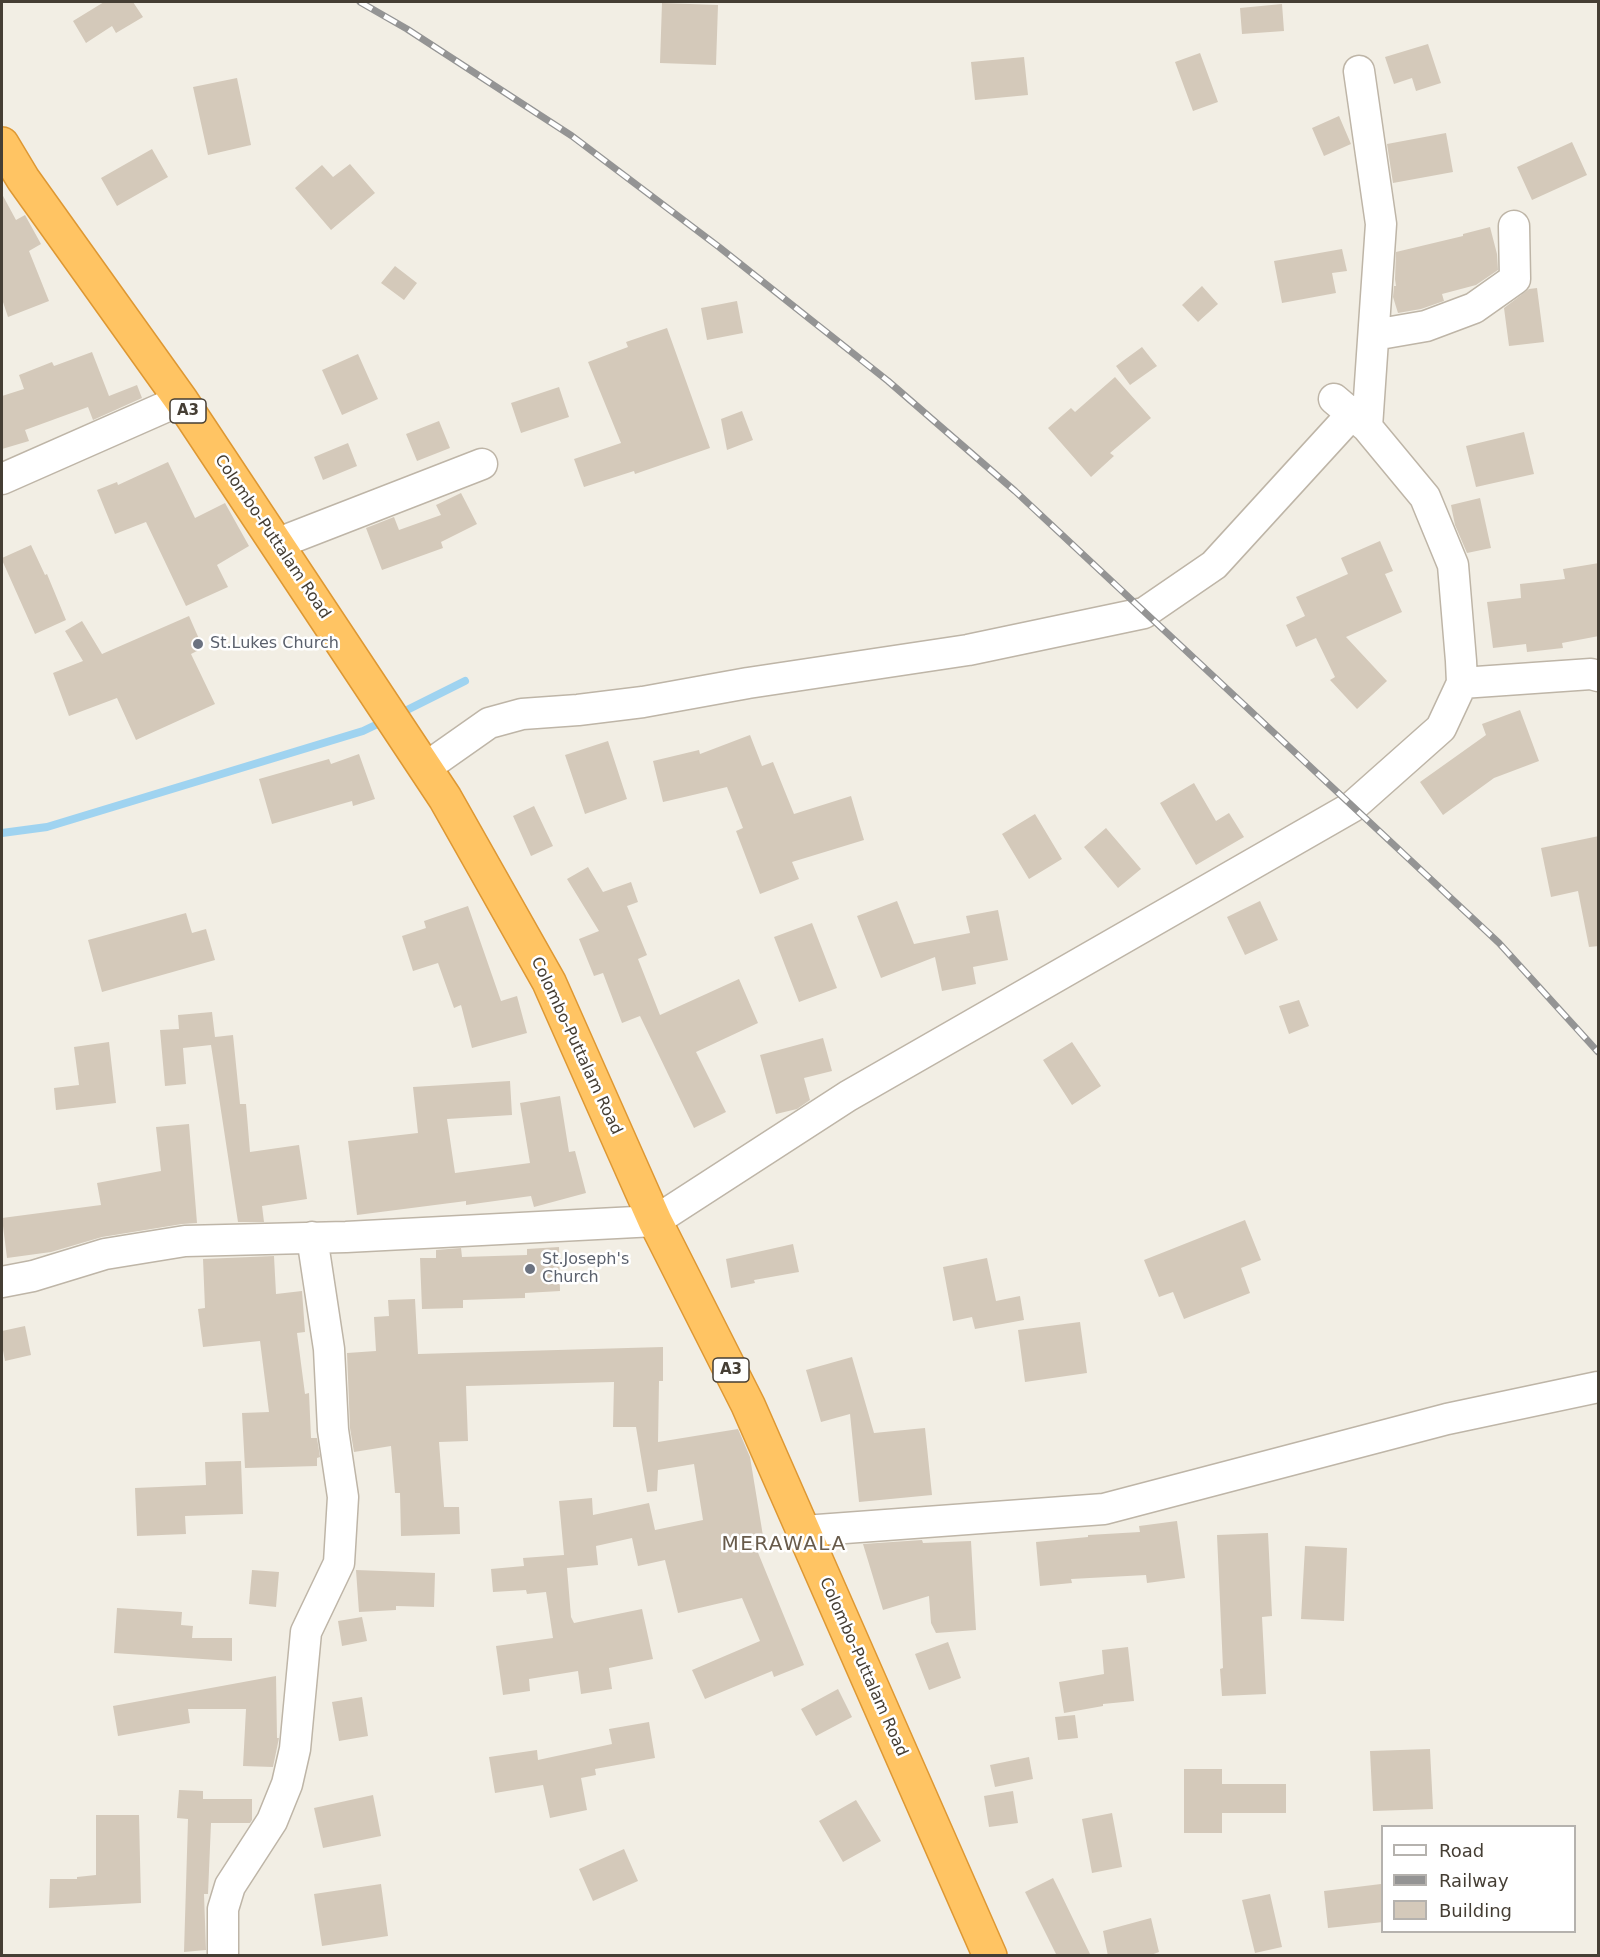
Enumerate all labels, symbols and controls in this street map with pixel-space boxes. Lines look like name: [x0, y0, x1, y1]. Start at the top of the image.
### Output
road number: A3: [170, 399, 206, 423]
street label: Colombo-Puttalam Road: [210, 451, 334, 623]
place label: St.Lukes Church: [210, 634, 339, 654]
marker: St.Lukes Church: [191, 637, 205, 651]
street label: Colombo-Puttalam Road: [526, 954, 626, 1138]
place label: St.Joseph's Church: [542, 1250, 629, 1288]
marker: St.Joseph's Church: [523, 1262, 537, 1276]
road number: A3: [713, 1358, 749, 1382]
district label: MERAWALA: [721, 1533, 847, 1557]
street label: Colombo-Puttalam Road: [815, 1575, 911, 1759]
legend: [1381, 1825, 1576, 1933]
text: Road: [1439, 1840, 1484, 1861]
text: Railway: [1439, 1870, 1509, 1891]
text: Building: [1439, 1900, 1512, 1921]

